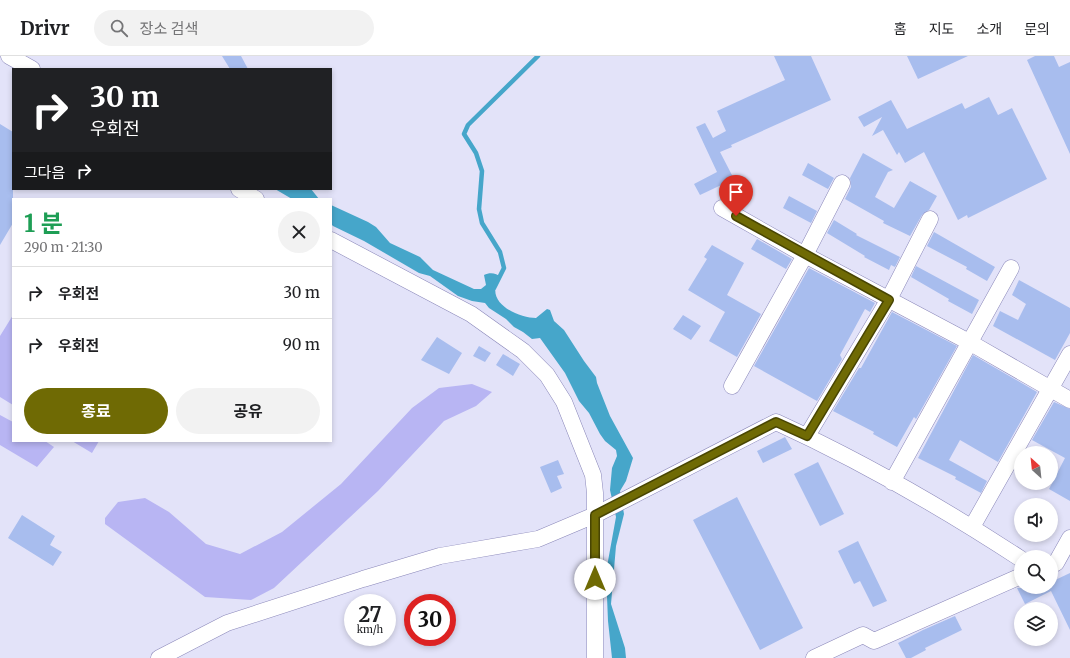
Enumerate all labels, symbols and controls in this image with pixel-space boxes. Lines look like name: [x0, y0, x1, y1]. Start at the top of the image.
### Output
search box: [94, 10, 374, 46]
text: Drivr: [20, 16, 70, 40]
icon: search: [108, 17, 130, 39]
text: 장소 검색: [140, 19, 198, 38]
text: 홈: [894, 20, 907, 38]
text: 지도: [929, 20, 954, 38]
text: 소개: [976, 20, 1002, 38]
text: 문의: [1024, 20, 1050, 38]
text: 30 m: [90, 79, 159, 115]
icon: right: [24, 84, 76, 136]
text: 우회전: [90, 117, 140, 140]
icon: right: [73, 160, 95, 182]
text: 그다음: [24, 163, 65, 182]
pin: [719, 175, 753, 216]
icon: arrive: [725, 181, 747, 203]
text: 1 분: [24, 208, 63, 239]
button: close: [278, 211, 320, 253]
text: 290 m · 21:30: [24, 239, 103, 256]
icon: right: [24, 282, 46, 304]
text: 30 m: [283, 283, 320, 302]
text: 우회전: [58, 284, 99, 303]
icon: right: [24, 334, 46, 356]
text: 90 m: [283, 335, 320, 354]
text: 우회전: [58, 336, 99, 355]
button: 종료: [24, 388, 168, 434]
button: 공유: [176, 388, 320, 434]
north arrow: [1014, 446, 1058, 490]
map controls: [1014, 446, 1058, 646]
button: sound: [1014, 498, 1058, 542]
button: search: [1014, 550, 1058, 594]
position arrow: [574, 558, 616, 600]
speed limit sign: 30: [404, 594, 456, 646]
text: 27: [358, 602, 382, 627]
button: layers: [1014, 602, 1058, 646]
text: km/h: [357, 623, 383, 636]

